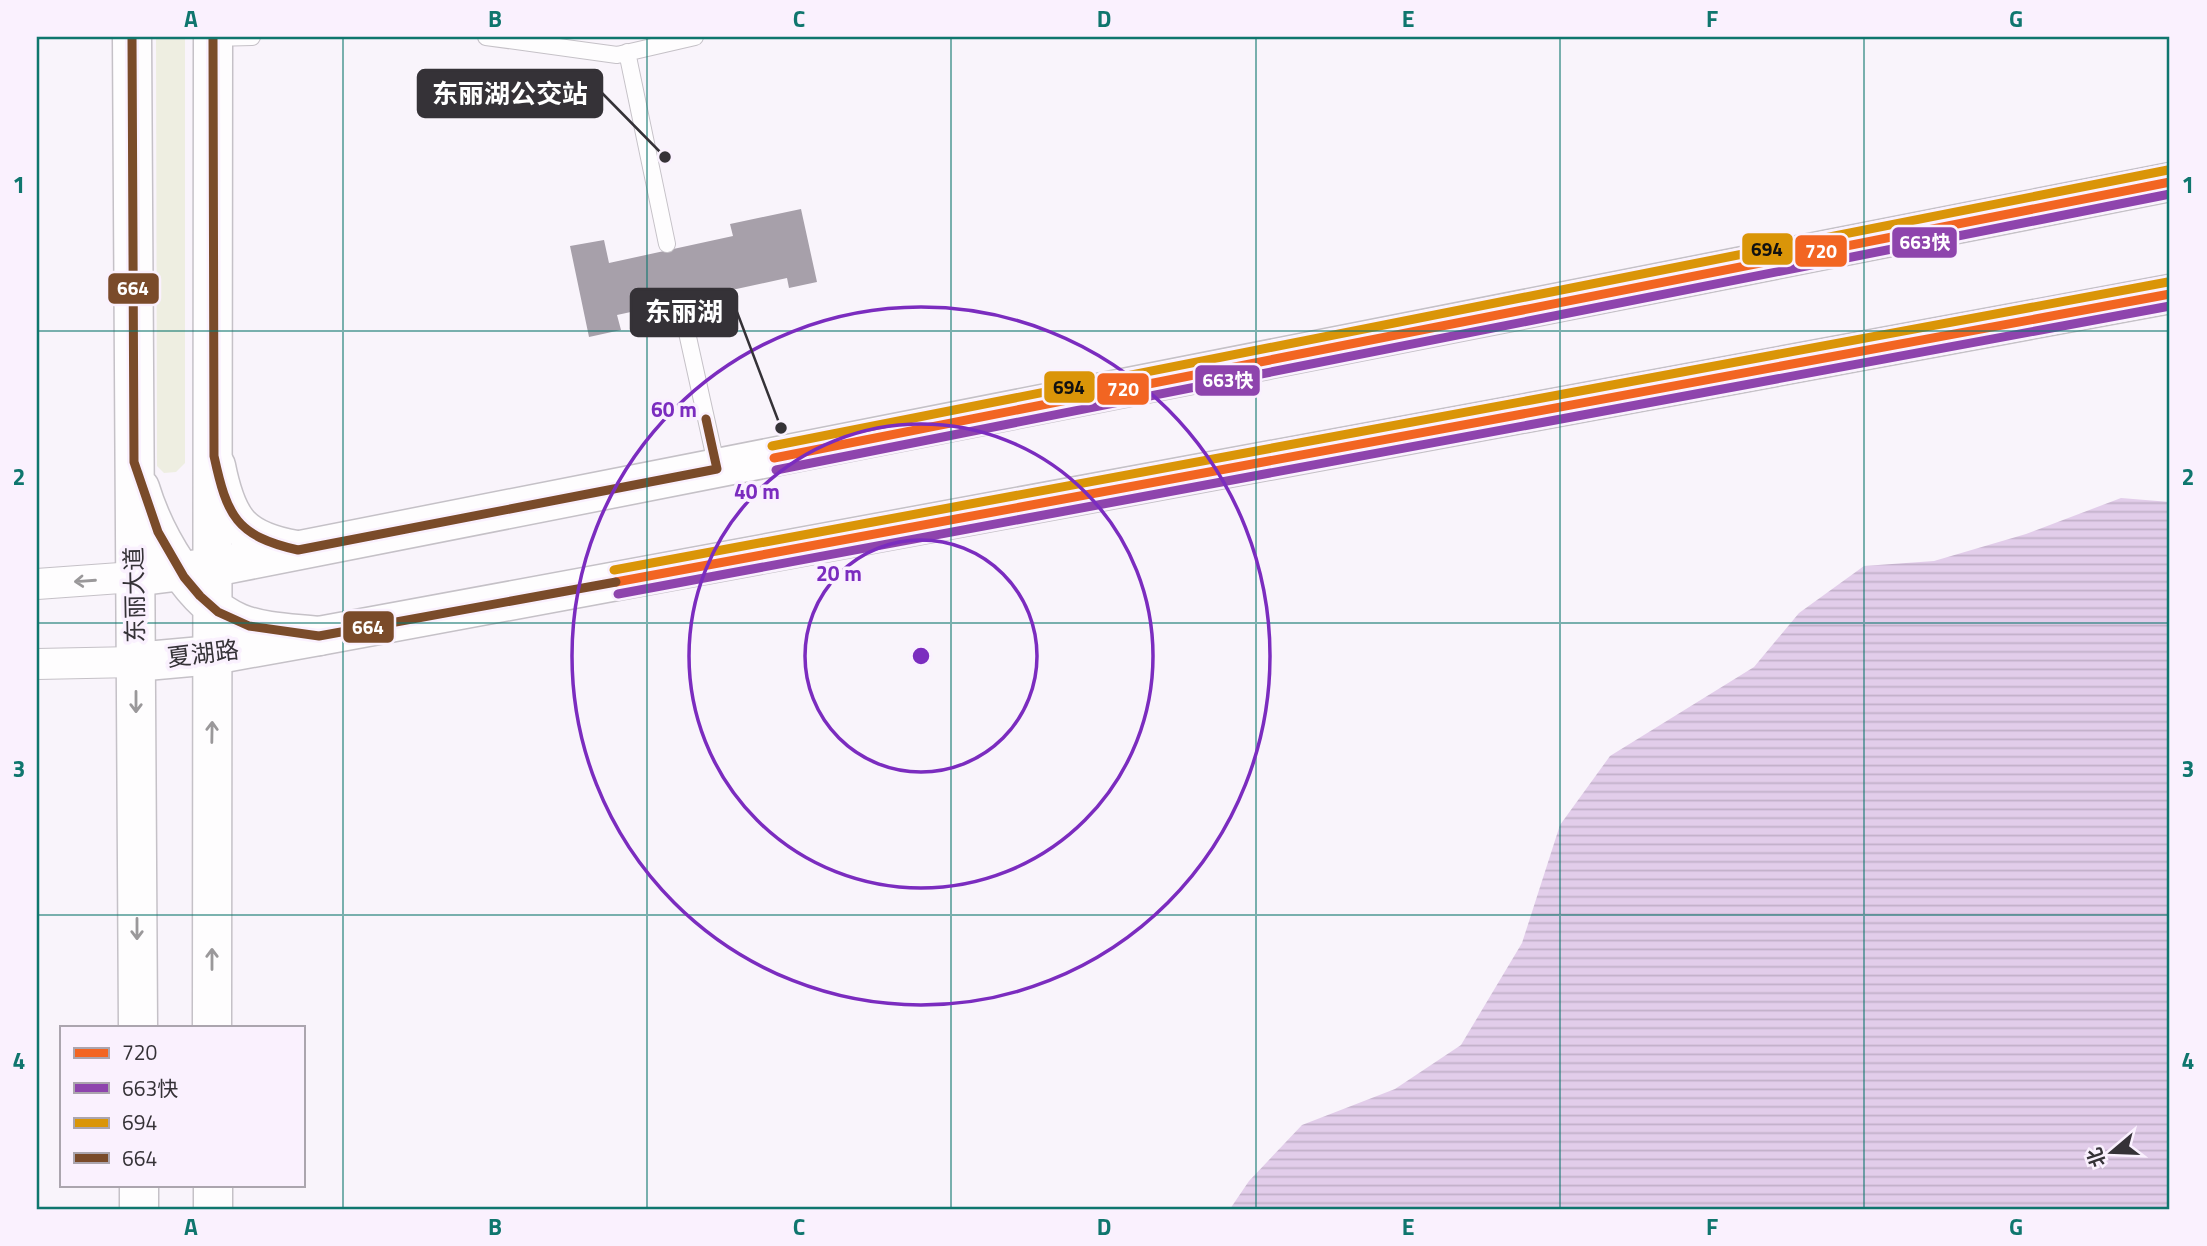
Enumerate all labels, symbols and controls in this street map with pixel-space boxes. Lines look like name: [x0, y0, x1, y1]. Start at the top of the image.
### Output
text: A: [184, 1, 198, 36]
text: B: [488, 1, 502, 36]
text: C: [793, 1, 805, 36]
text: D: [1097, 1, 1111, 36]
text: E: [1402, 1, 1414, 36]
text: F: [1706, 1, 1718, 36]
text: G: [2009, 1, 2023, 36]
callout: 东丽湖公交站: [418, 70, 602, 117]
text: 东丽湖公交站: [432, 74, 588, 113]
text: 1: [13, 167, 25, 202]
text: 1: [2182, 167, 2194, 202]
line badge: 663快: [1891, 226, 1958, 259]
text: 663快: [1900, 227, 1950, 256]
line badge: 694: [1741, 232, 1794, 266]
text: 694: [1751, 234, 1783, 263]
line badge: 720: [1794, 234, 1848, 268]
text: 720: [1805, 236, 1837, 265]
line badge: 664: [107, 272, 160, 305]
text: 664: [117, 273, 149, 302]
callout: 东丽湖: [631, 289, 737, 336]
text: 东丽湖: [645, 292, 723, 331]
line badge: 663快: [1194, 364, 1261, 397]
text: 663快: [1203, 365, 1253, 394]
line badge: 694: [1043, 370, 1096, 404]
text: 694: [1053, 372, 1085, 401]
line badge: 720: [1096, 372, 1150, 406]
text: 720: [1107, 374, 1139, 403]
text: 60 m: [651, 393, 697, 425]
text: 2: [13, 459, 25, 494]
text: 2: [2182, 459, 2194, 494]
text: 40 m: [734, 475, 780, 507]
street label: 东丽大道: [115, 547, 153, 643]
text: 20 m: [816, 557, 862, 589]
one-way arrow: [75, 575, 97, 588]
line badge: 664: [342, 610, 395, 644]
text: 664: [352, 612, 384, 641]
street label: 夏湖路: [165, 631, 241, 675]
centre of rings: [909, 644, 933, 668]
one-way arrow: [129, 690, 143, 713]
one-way arrow: [205, 720, 219, 743]
text: 3: [13, 751, 25, 786]
text: 3: [2182, 751, 2194, 786]
one-way arrow: [130, 917, 144, 940]
one-way arrow: [205, 948, 219, 971]
legend: [60, 1026, 304, 1186]
text: 720: [122, 1036, 157, 1068]
text: 4: [13, 1043, 25, 1078]
text: 4: [2182, 1043, 2194, 1078]
text: 663快: [122, 1072, 178, 1104]
text: 694: [122, 1106, 157, 1138]
north arrow: [2078, 1116, 2148, 1186]
text: 664: [122, 1142, 157, 1174]
text: 北: [2079, 1144, 2112, 1171]
text: A: [184, 1209, 198, 1244]
text: B: [488, 1209, 502, 1244]
text: C: [793, 1209, 805, 1244]
text: D: [1097, 1209, 1111, 1244]
text: E: [1402, 1209, 1414, 1244]
text: F: [1706, 1209, 1718, 1244]
text: G: [2009, 1209, 2023, 1244]

